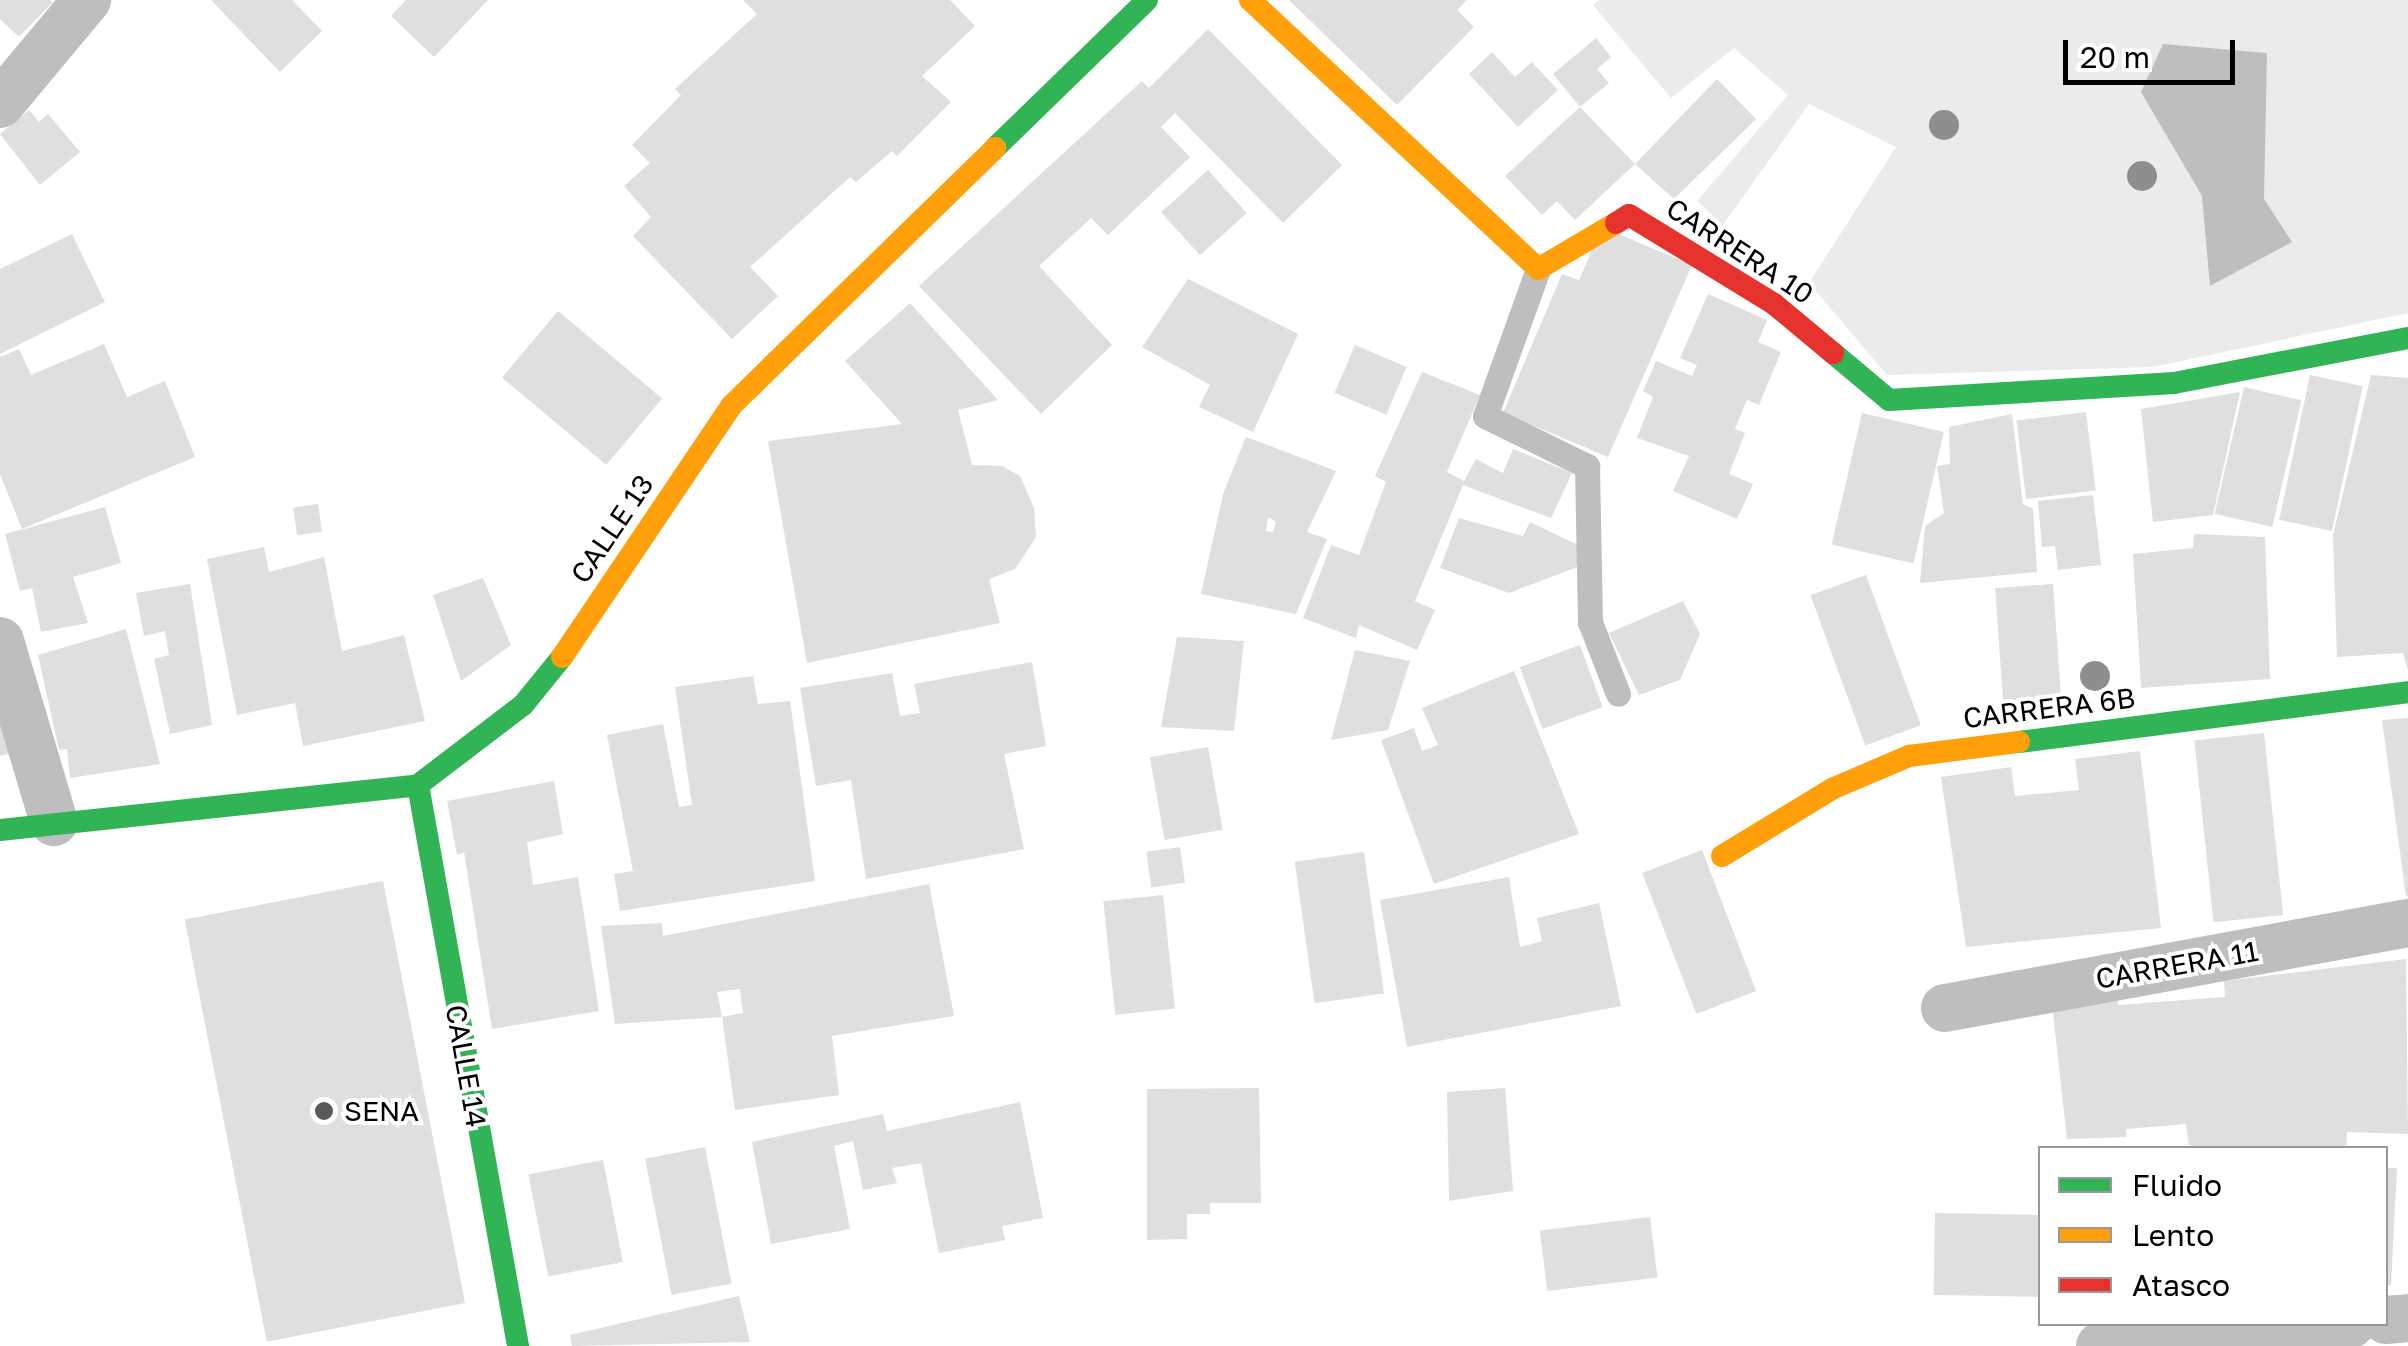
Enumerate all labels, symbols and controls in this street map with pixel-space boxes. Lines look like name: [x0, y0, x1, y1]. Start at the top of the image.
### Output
scale bar: [2068, 20, 2240, 82]
text: 20 m: [2080, 39, 2150, 75]
street label: CARRERA 10: [1660, 191, 1820, 311]
street label: CALLE 13: [564, 469, 660, 589]
street label: CARRERA 6B: [1961, 681, 2137, 735]
street label: CARRERA 11: [2093, 934, 2261, 996]
street label: CALLE 14: [439, 1002, 493, 1130]
place label: SENA: [344, 1094, 419, 1128]
marker: SENA: [313, 1100, 335, 1122]
legend: [2038, 1146, 2388, 1326]
text: Fluido: [2132, 1167, 2222, 1203]
text: Lento: [2132, 1217, 2214, 1253]
text: Atasco: [2132, 1267, 2230, 1303]

